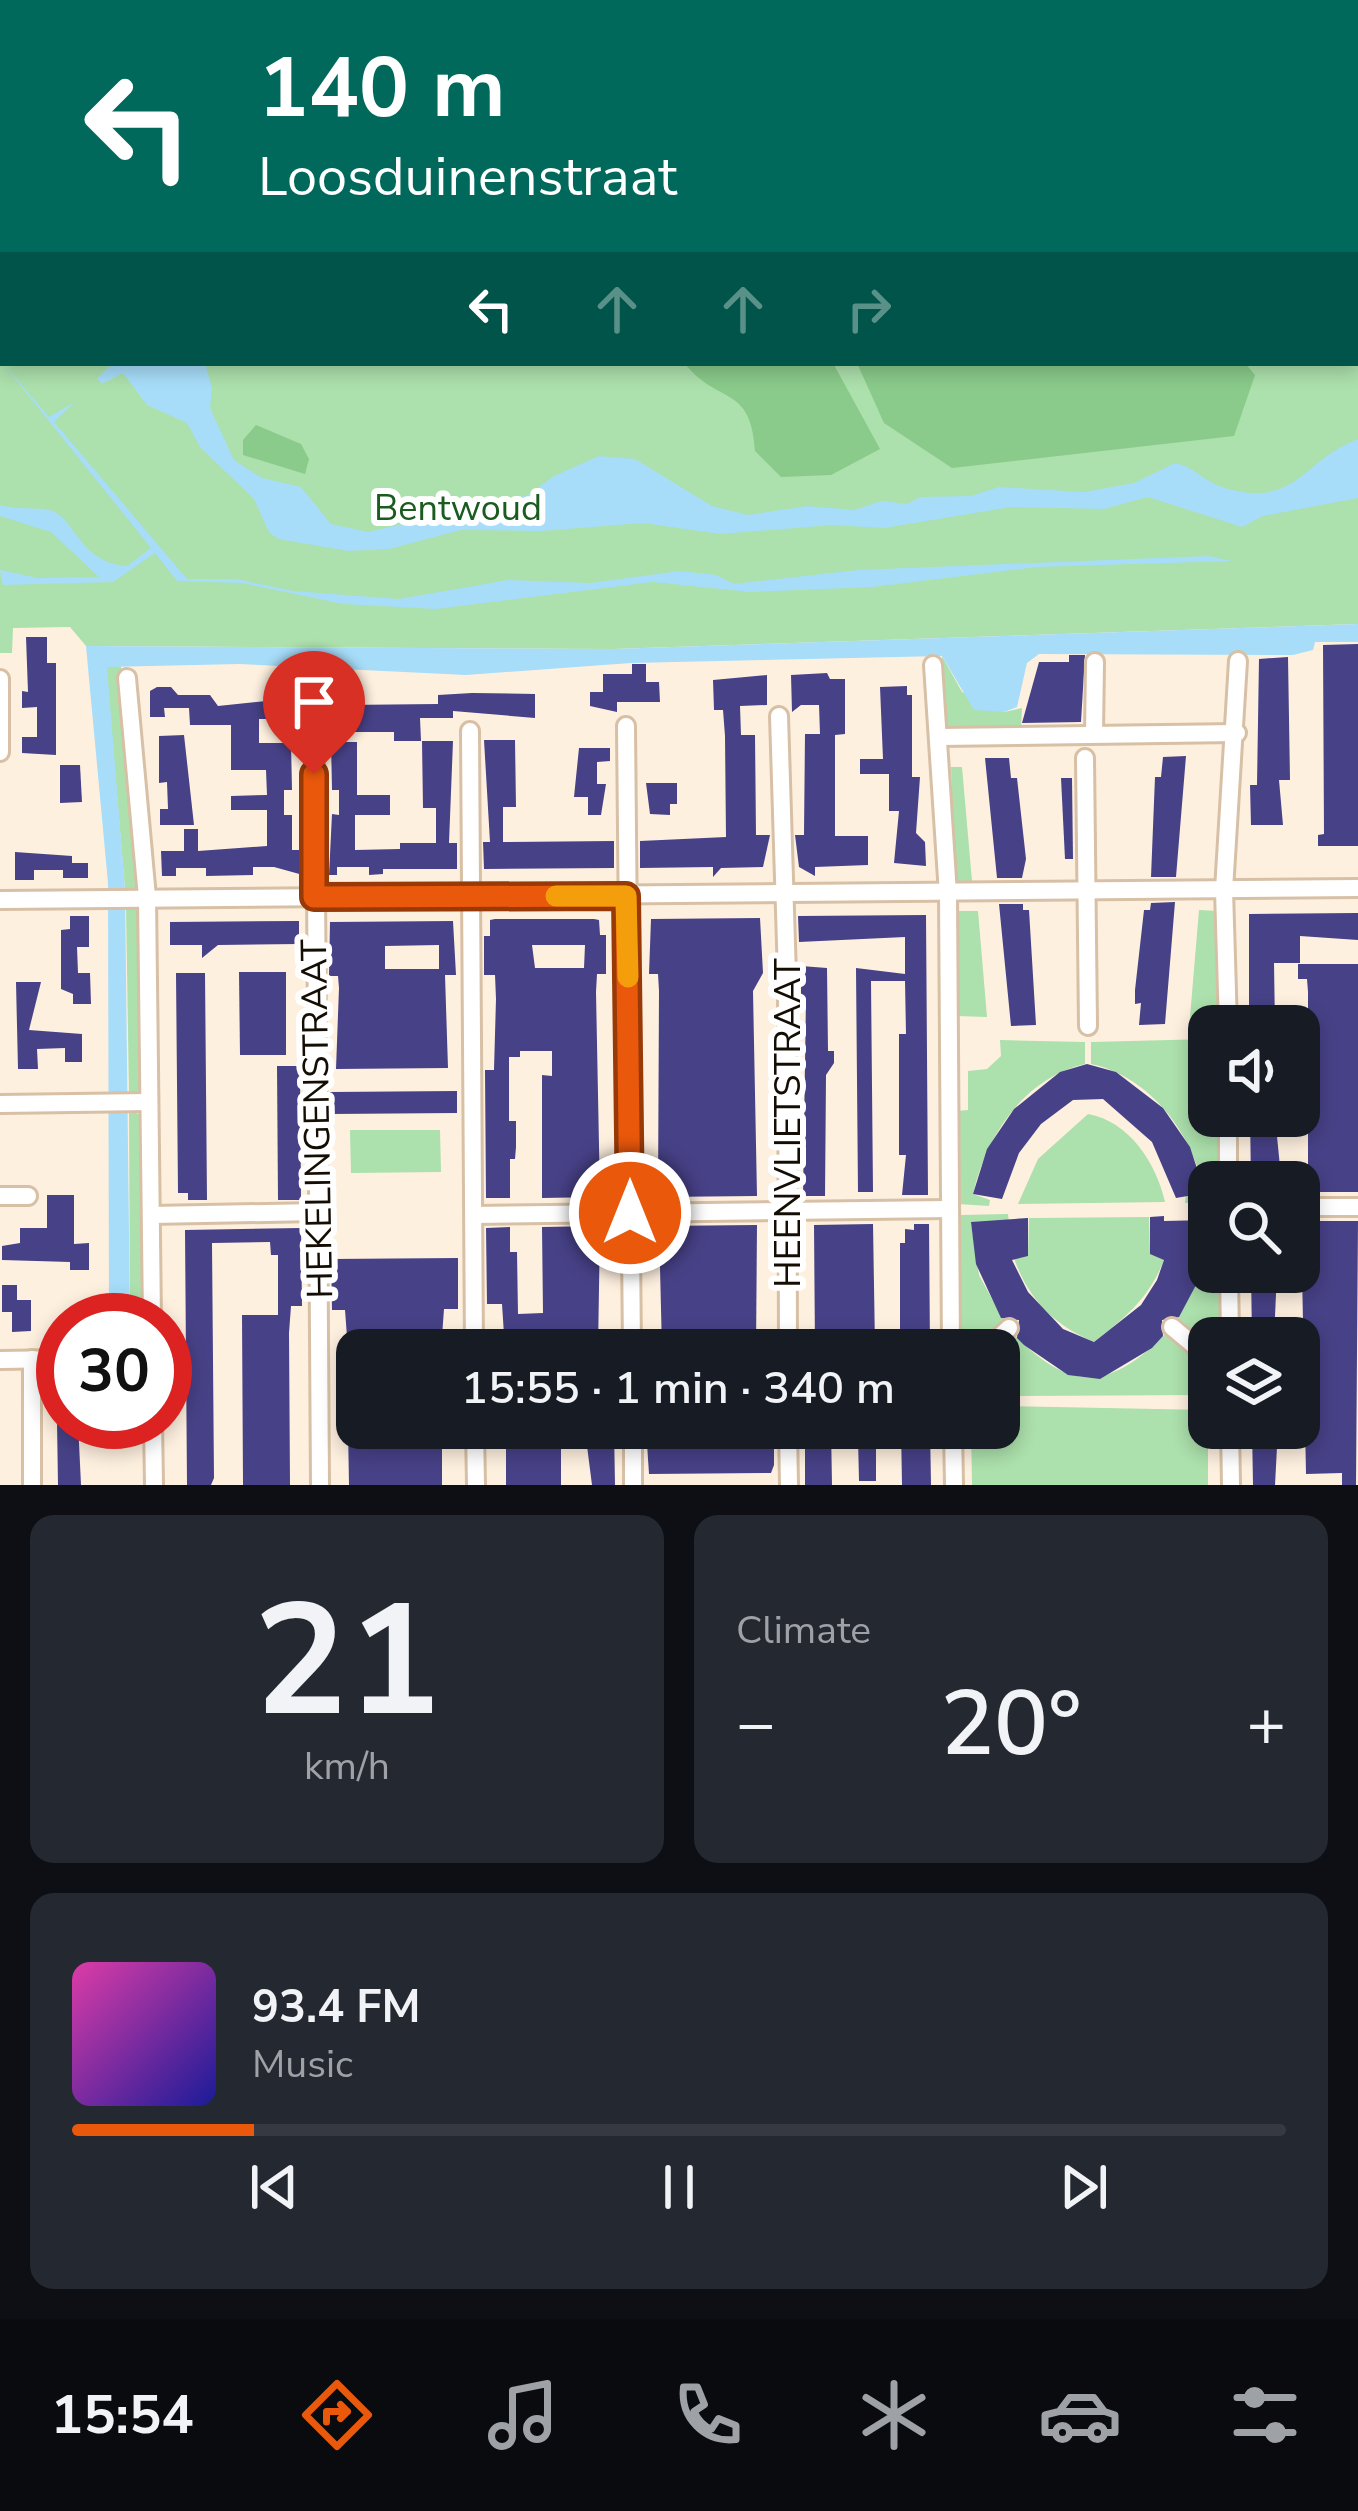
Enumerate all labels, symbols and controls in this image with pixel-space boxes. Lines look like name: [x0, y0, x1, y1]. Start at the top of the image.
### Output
text: 140 m: [258, 31, 506, 146]
icon: left: [60, 48, 216, 204]
text: Loosduinenstraat: [258, 140, 677, 214]
icon: left: [458, 276, 524, 342]
icon: ahead: [584, 276, 650, 342]
icon: ahead: [710, 276, 776, 342]
icon: right: [836, 276, 902, 342]
park label: Bentwoud: [374, 484, 542, 533]
pin: [263, 651, 365, 774]
icon: arrive: [281, 669, 347, 735]
street label: HEKELINGENSTRAAT: [290, 939, 345, 1299]
street label: HEENVLIETSTRAAT: [764, 958, 813, 1288]
map controls: [1188, 1005, 1320, 1449]
button: sound: [1188, 1005, 1320, 1137]
position arrow: [567, 1150, 693, 1276]
button: search: [1188, 1161, 1320, 1293]
speed limit sign: 30: [36, 1293, 192, 1449]
button: layers: [1188, 1317, 1320, 1449]
text: 15:55 · 1 min · 340 m: [461, 1358, 895, 1419]
text: 21: [253, 1555, 441, 1768]
text: Climate: [736, 1604, 871, 1657]
text: 20°: [940, 1663, 1082, 1786]
text: −: [736, 1679, 776, 1769]
text: +: [1246, 1679, 1286, 1769]
text: km/h: [304, 1740, 390, 1793]
text: 93.4 FM: [252, 1977, 421, 2038]
text: Music: [252, 2038, 353, 2091]
icon: previous: [241, 2154, 307, 2220]
icon: pause: [646, 2154, 712, 2220]
icon: next: [1051, 2154, 1117, 2220]
icon: directions: [295, 2373, 379, 2457]
icon: music: [481, 2373, 565, 2457]
icon: phone: [666, 2373, 750, 2457]
icon: climate: [852, 2373, 936, 2457]
icon: car: [1038, 2373, 1122, 2457]
icon: filters: [1223, 2373, 1307, 2457]
text: 15:54: [51, 2378, 194, 2452]

